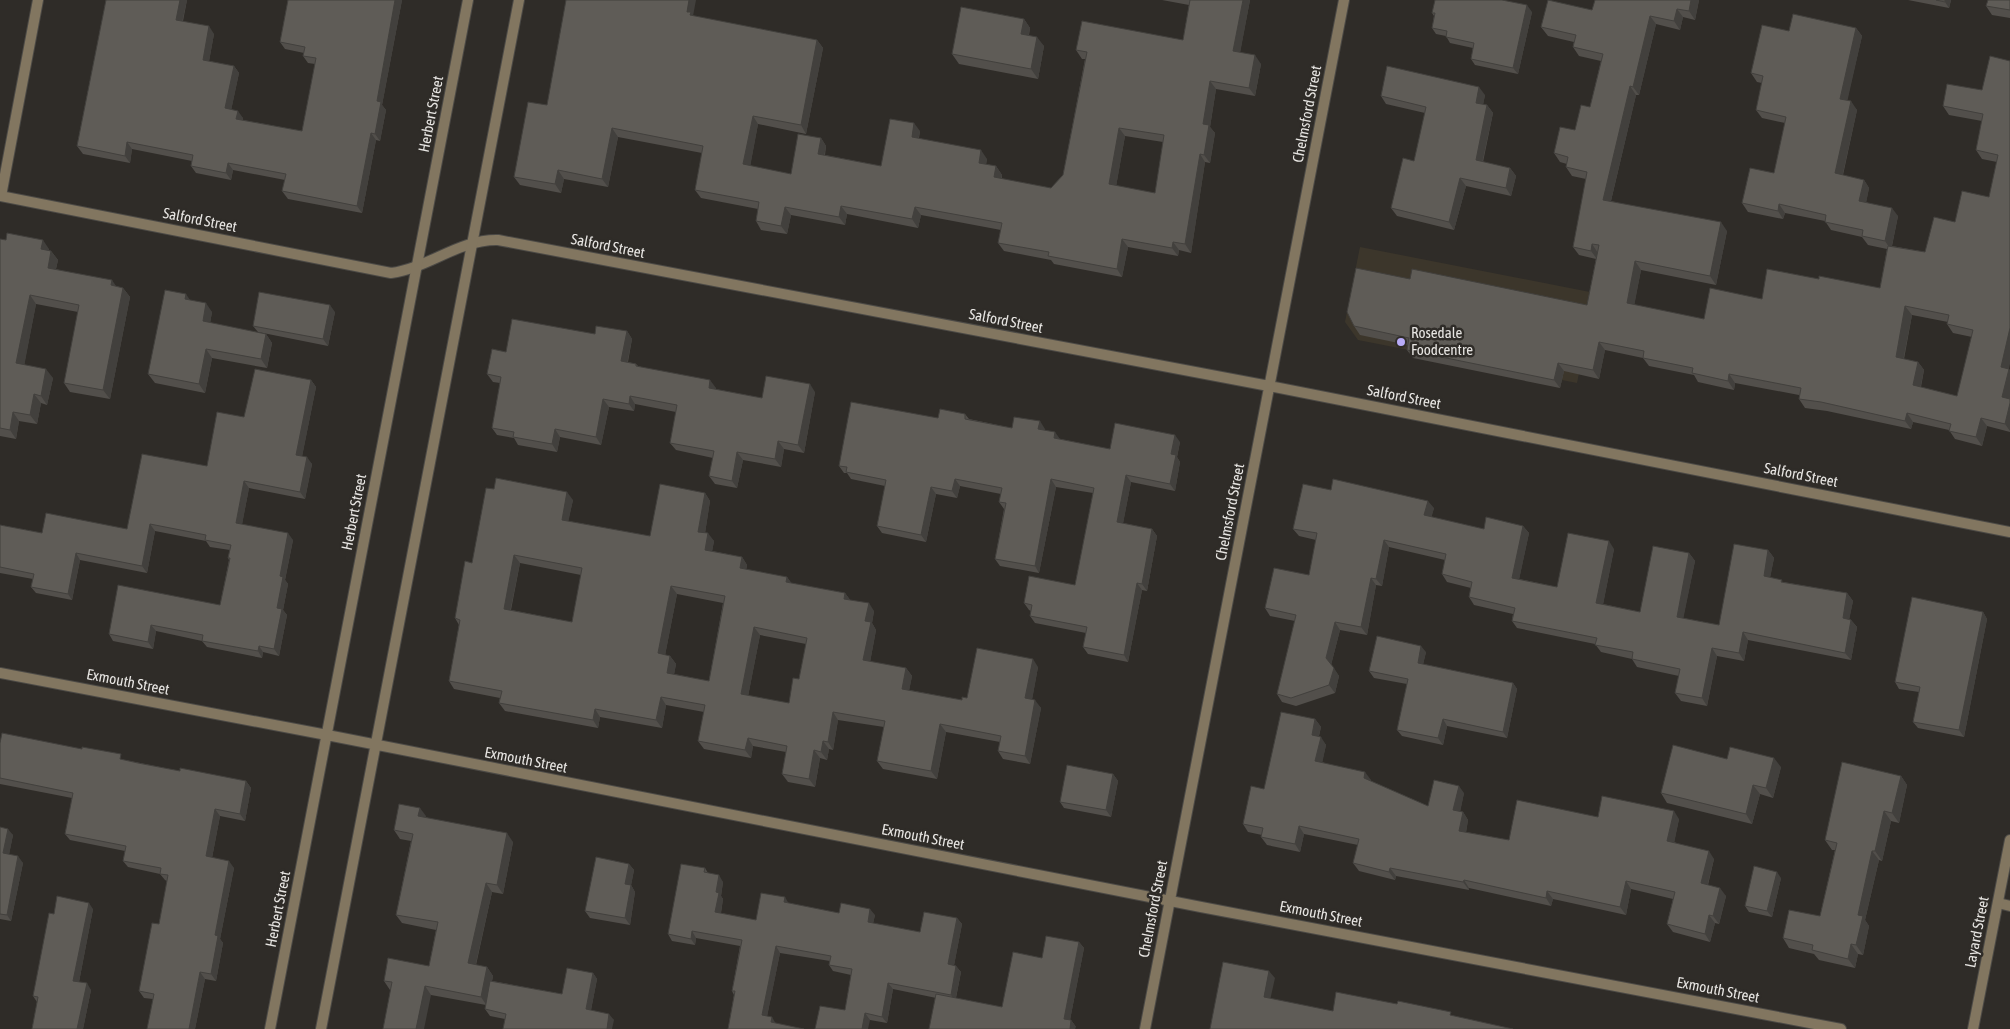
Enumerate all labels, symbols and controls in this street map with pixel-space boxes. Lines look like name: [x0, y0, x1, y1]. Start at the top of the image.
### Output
street label: Chelmsford Street: [1289, 64, 1324, 164]
street label: Herbert Street: [415, 74, 446, 154]
street label: Salford Street: [162, 204, 239, 235]
street label: Salford Street: [570, 230, 647, 261]
street label: Salford Street: [968, 305, 1045, 336]
place label: Rosedale Foodcentre: [1411, 324, 1473, 358]
marker: Rosedale Foodcentre: [1395, 336, 1407, 348]
street label: Salford Street: [1366, 381, 1443, 412]
street label: Salford Street: [1763, 459, 1840, 490]
street label: Chelmsford Street: [1212, 462, 1247, 562]
street label: Herbert Street: [338, 472, 369, 552]
street label: Exmouth Street: [85, 665, 171, 698]
street label: Exmouth Street: [483, 743, 569, 776]
street label: Exmouth Street: [880, 820, 966, 853]
street label: Chelmsford Street: [1135, 859, 1170, 959]
street label: Herbert Street: [262, 869, 293, 949]
street label: Layard Street: [1961, 895, 1992, 969]
street label: Exmouth Street: [1278, 897, 1364, 930]
street label: Exmouth Street: [1675, 973, 1761, 1006]

